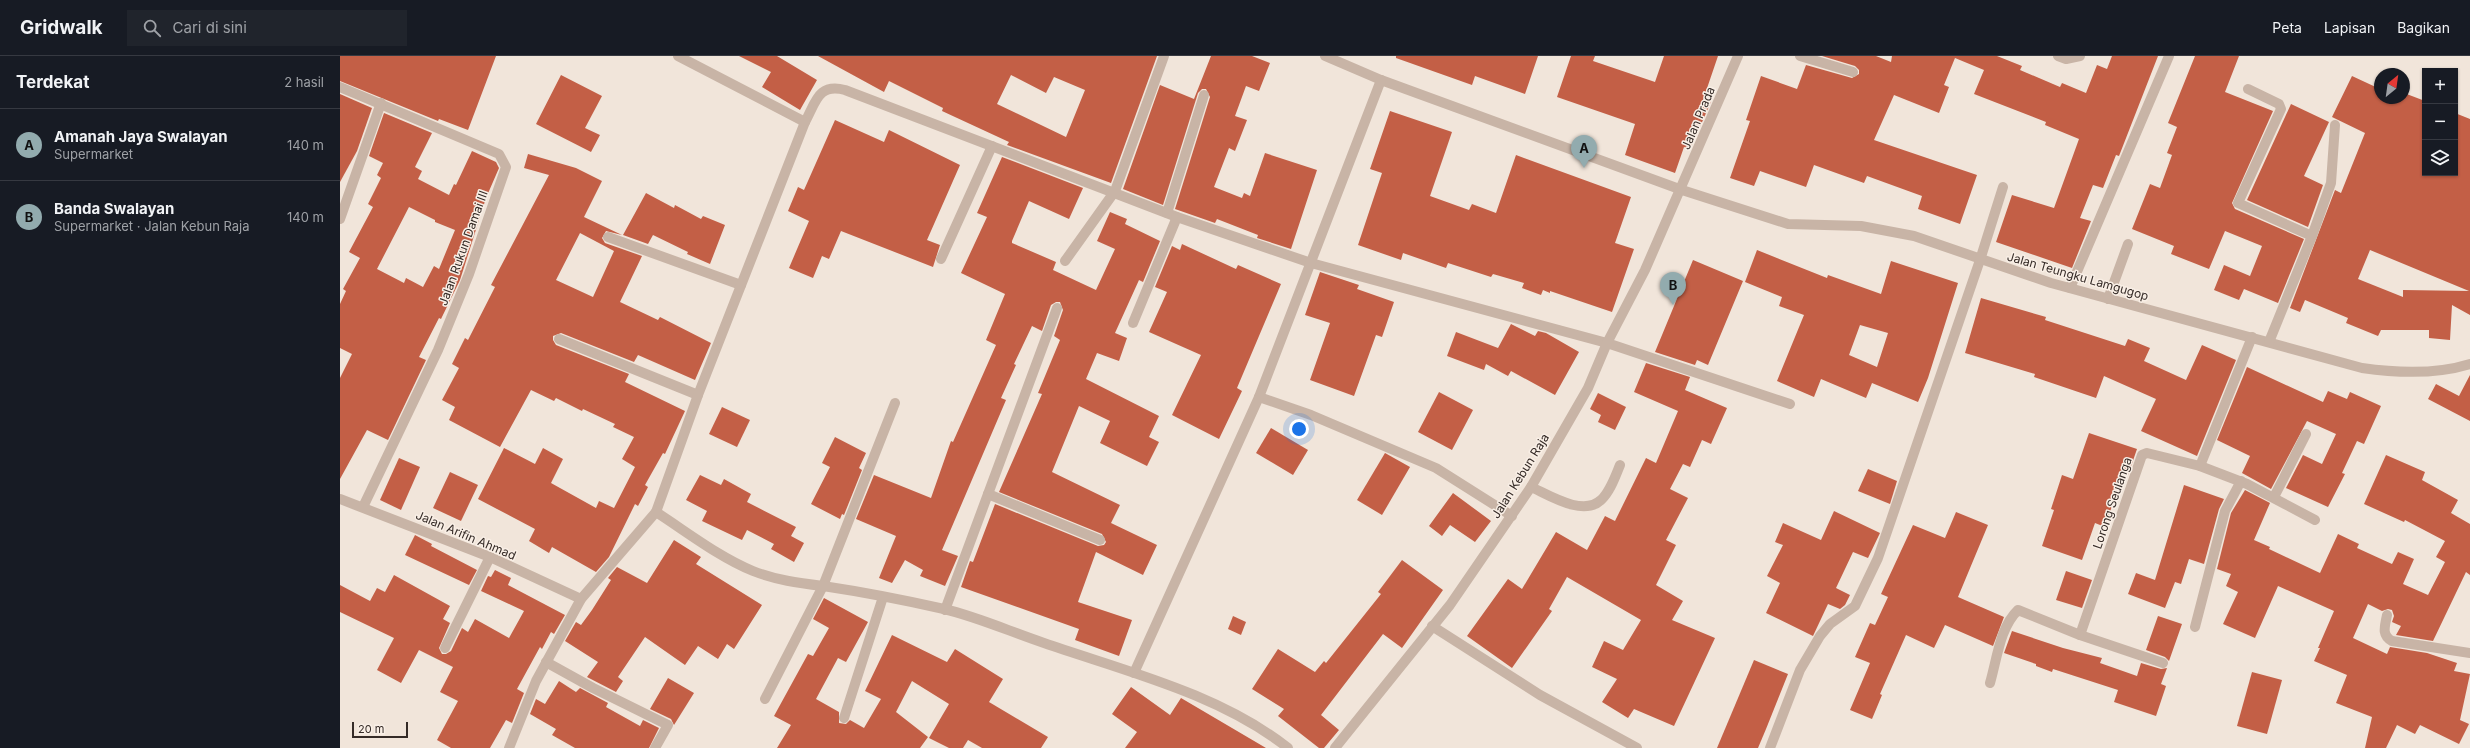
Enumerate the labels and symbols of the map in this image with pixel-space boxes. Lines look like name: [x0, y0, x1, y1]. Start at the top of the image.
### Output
north arrow: [2374, 68, 2410, 104]
street label: Jalan Prada: [1678, 84, 1718, 152]
pin: A: [1571, 135, 1597, 168]
street label: Jalan Rukun Damai III: [435, 188, 491, 308]
street label: Jalan Teungku Lamgugop: [2006, 249, 2150, 303]
pin: B: [1660, 272, 1686, 305]
your location: [1289, 419, 1309, 439]
street label: Jalan Kebun Raja: [1488, 431, 1552, 521]
street label: Lorong Seulanga: [2089, 455, 2135, 551]
street label: Jalan Arifin Ahmad: [414, 507, 518, 563]
scale bar: [352, 720, 408, 739]

